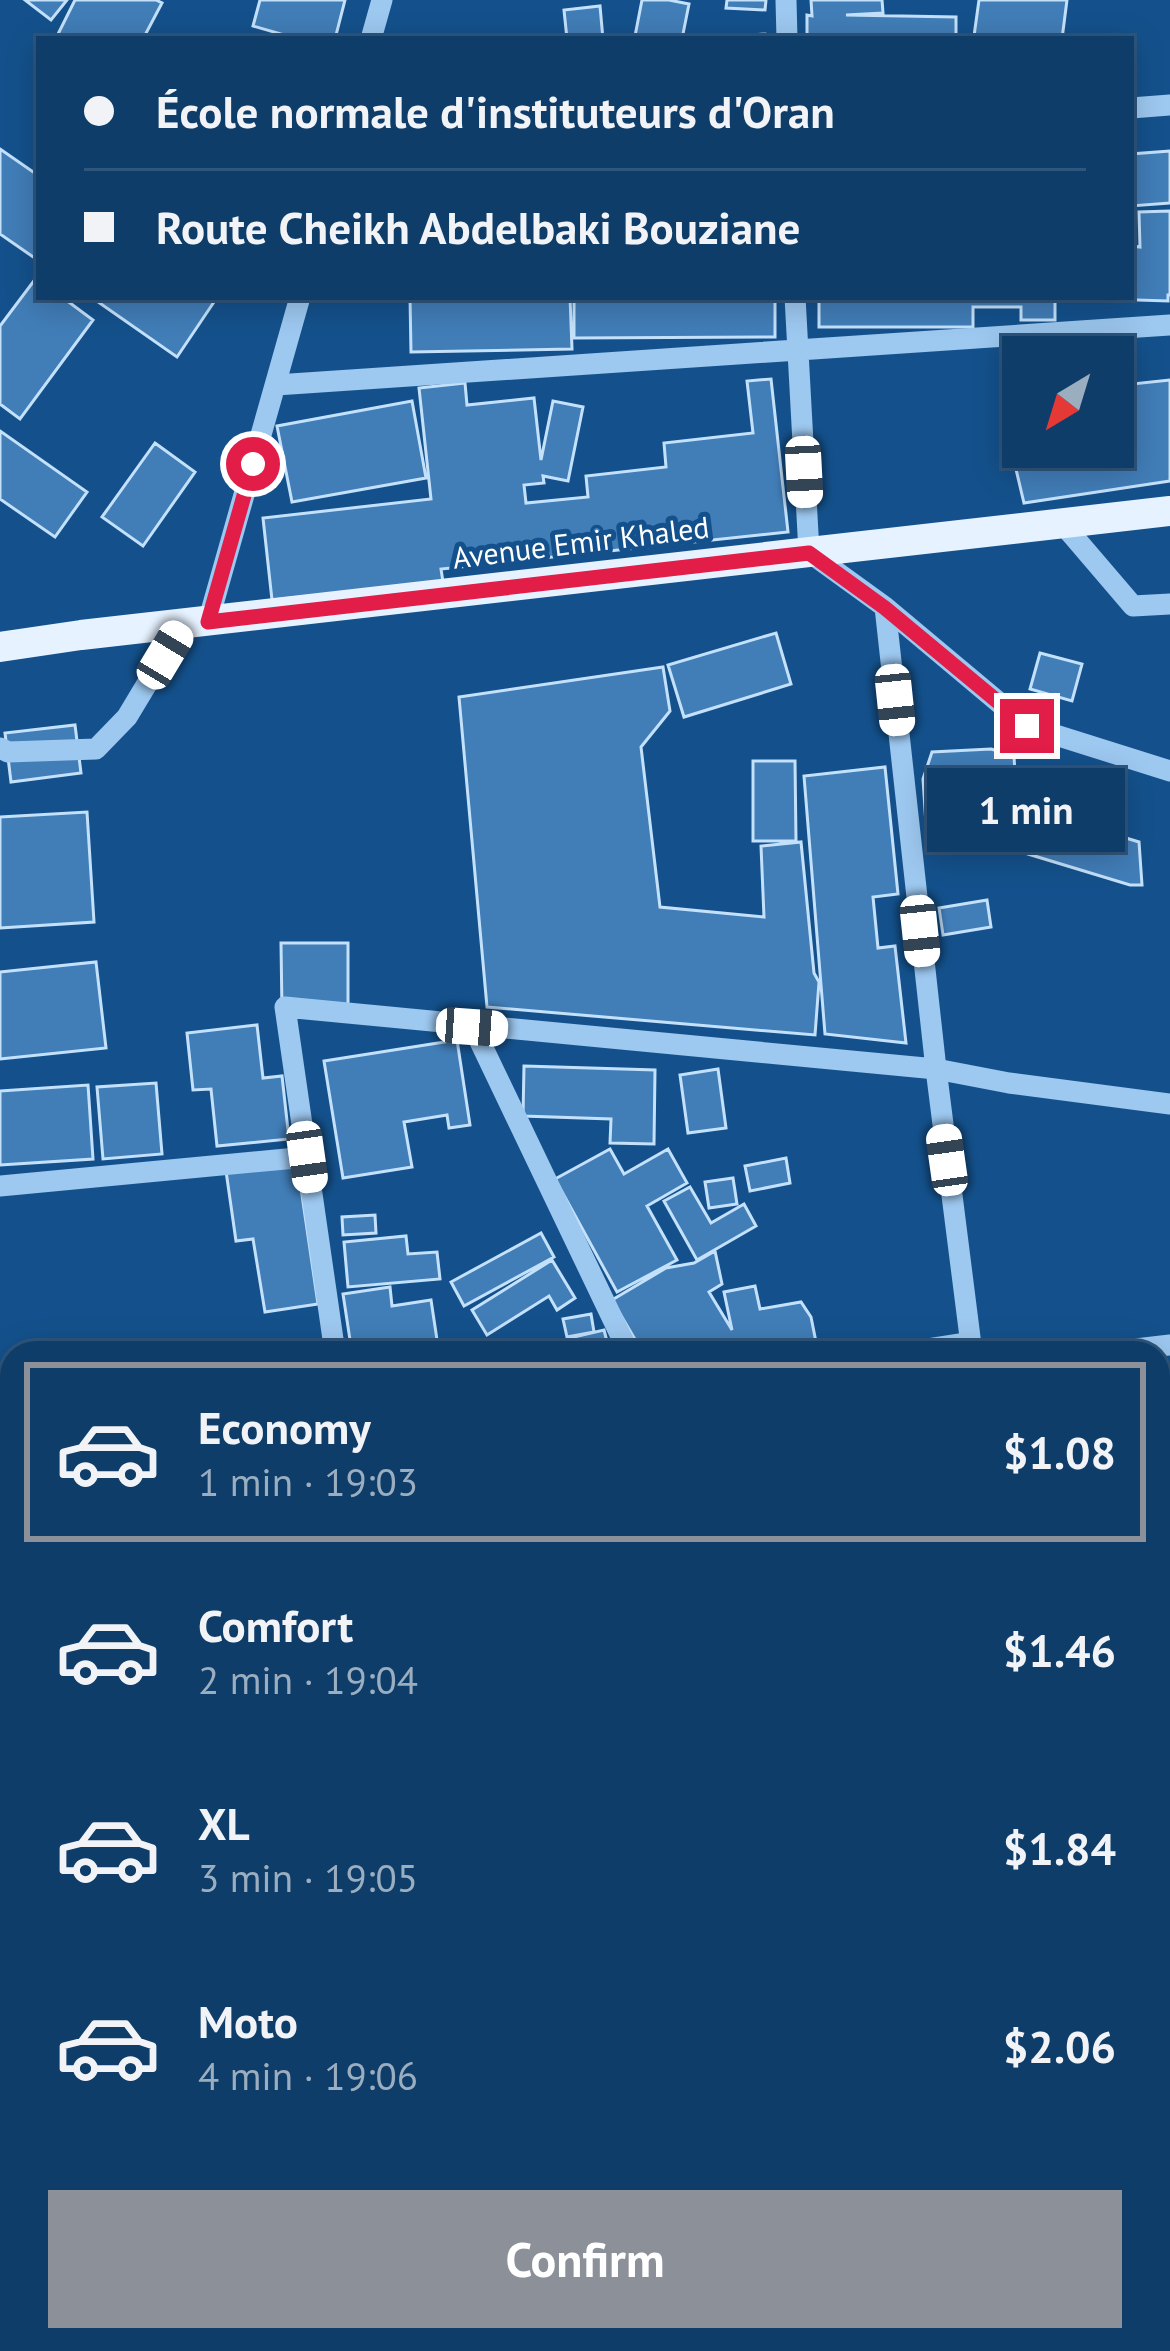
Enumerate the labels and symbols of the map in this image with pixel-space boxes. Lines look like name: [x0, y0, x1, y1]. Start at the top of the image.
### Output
north arrow: [1002, 336, 1134, 468]
car: [784, 435, 824, 509]
route start: [226, 437, 280, 491]
street label: Avenue Emir Khaled: [450, 506, 711, 577]
car: [131, 615, 199, 695]
car: [873, 662, 917, 738]
route end: [1000, 699, 1054, 753]
callout: 1 min: [928, 768, 1126, 852]
car: [898, 893, 942, 969]
car: [435, 1007, 509, 1047]
car: [284, 1119, 330, 1195]
car: [924, 1122, 970, 1198]

